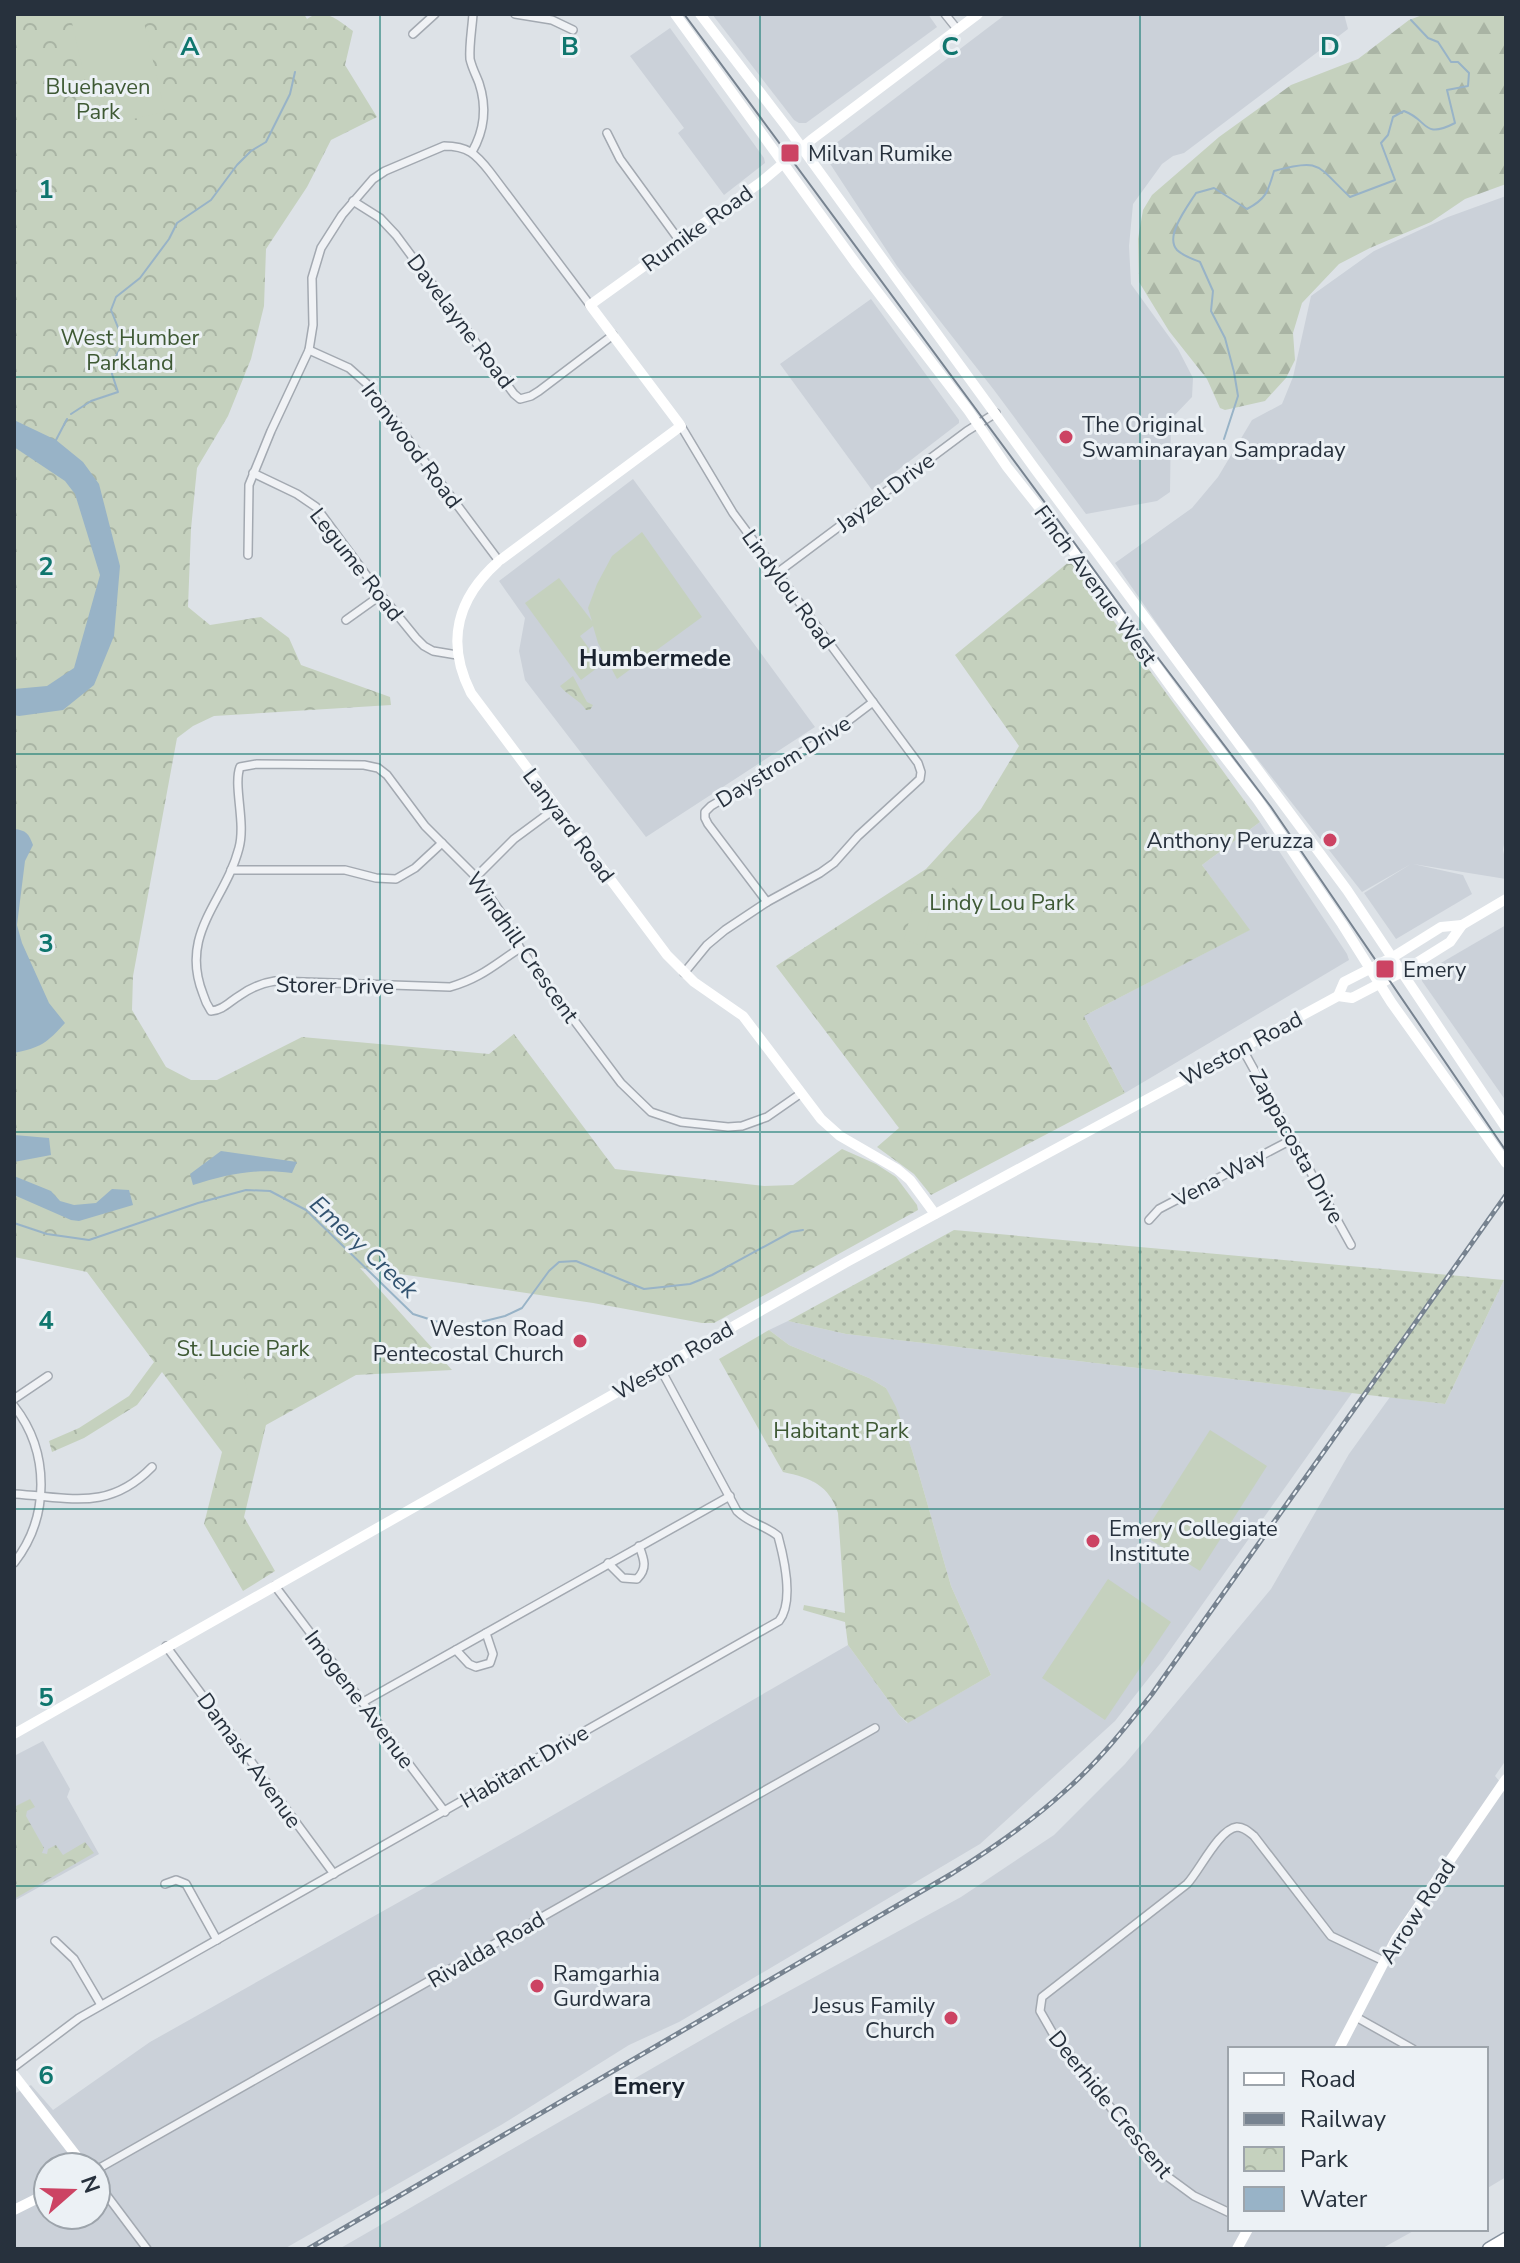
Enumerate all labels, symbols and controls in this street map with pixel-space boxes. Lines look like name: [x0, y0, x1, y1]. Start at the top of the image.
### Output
text: A: [180, 29, 200, 64]
text: B: [561, 29, 579, 64]
text: C: [941, 29, 959, 64]
text: D: [1320, 29, 1340, 64]
park label: Bluehaven Park: [46, 72, 150, 127]
place label: Milvan Rumike: [808, 139, 953, 169]
marker: Milvan Rumike: [779, 142, 801, 164]
text: 1: [38, 172, 54, 207]
street label: Rumike Road: [636, 178, 759, 279]
street label: Davelayne Road: [400, 248, 521, 395]
park label: West Humber Parkland: [61, 323, 200, 378]
street label: Ironwood Road: [354, 376, 468, 515]
place label: The Original Swaminarayan Sampraday: [1082, 410, 1346, 465]
marker: The Original Swaminarayan Sampraday: [1057, 428, 1075, 446]
street label: Jayzel Drive: [830, 446, 941, 540]
street label: Finch Avenue West: [1027, 499, 1164, 672]
street label: Legume Road: [302, 502, 410, 627]
street label: Lindylou Road: [734, 524, 842, 656]
text: 2: [38, 549, 54, 584]
district label: Humbermede: [579, 642, 731, 674]
street label: Daystrom Drive: [710, 708, 857, 815]
street label: Lanyard Road: [515, 762, 621, 889]
place label: Anthony Peruzza: [1146, 826, 1314, 856]
marker: Anthony Peruzza: [1321, 831, 1339, 849]
street label: Windhill Crescent: [459, 866, 586, 1029]
park label: Lindy Lou Park: [929, 888, 1076, 918]
text: 3: [38, 926, 54, 961]
place label: Emery: [1403, 955, 1467, 985]
marker: Emery: [1374, 958, 1396, 980]
street label: Storer Drive: [275, 970, 394, 1002]
street label: Weston Road: [1175, 1004, 1308, 1094]
street label: Zappacosta Drive: [1241, 1064, 1351, 1229]
street label: Vena Way: [1167, 1141, 1272, 1215]
water label: Emery Creek: [303, 1188, 426, 1306]
text: 4: [38, 1303, 54, 1338]
place label: Weston Road Pentecostal Church: [373, 1314, 564, 1369]
street label: Weston Road: [608, 1314, 739, 1407]
marker: Weston Road Pentecostal Church: [571, 1332, 589, 1350]
park label: St. Lucie Park: [177, 1334, 310, 1364]
park label: Habitant Park: [773, 1416, 910, 1446]
place label: Emery Collegiate Institute: [1109, 1514, 1278, 1569]
marker: Emery Collegiate Institute: [1084, 1532, 1102, 1550]
street label: Imogene Avenue: [297, 1624, 421, 1775]
text: 5: [38, 1680, 54, 1715]
street label: Damask Avenue: [190, 1687, 309, 1834]
street label: Habitant Drive: [455, 1718, 594, 1816]
street label: Arrow Road: [1373, 1853, 1463, 1970]
street label: Rivalda Road: [423, 1904, 550, 1995]
place label: Ramgarhia Gurdwara: [553, 1959, 660, 2014]
marker: Ramgarhia Gurdwara: [528, 1977, 546, 1995]
place label: Jesus Family Church: [811, 1991, 936, 2046]
marker: Jesus Family Church: [942, 2009, 960, 2027]
street label: Deerhide Crescent: [1041, 2024, 1179, 2185]
legend: [1228, 2047, 1488, 2231]
text: 6: [38, 2058, 54, 2093]
text: Road: [1300, 2063, 1356, 2095]
district label: Emery: [613, 2070, 685, 2102]
text: Railway: [1300, 2103, 1387, 2135]
text: Park: [1300, 2143, 1349, 2175]
north arrow: [32, 2151, 112, 2231]
text: N: [73, 2172, 107, 2197]
text: Water: [1300, 2183, 1368, 2215]

